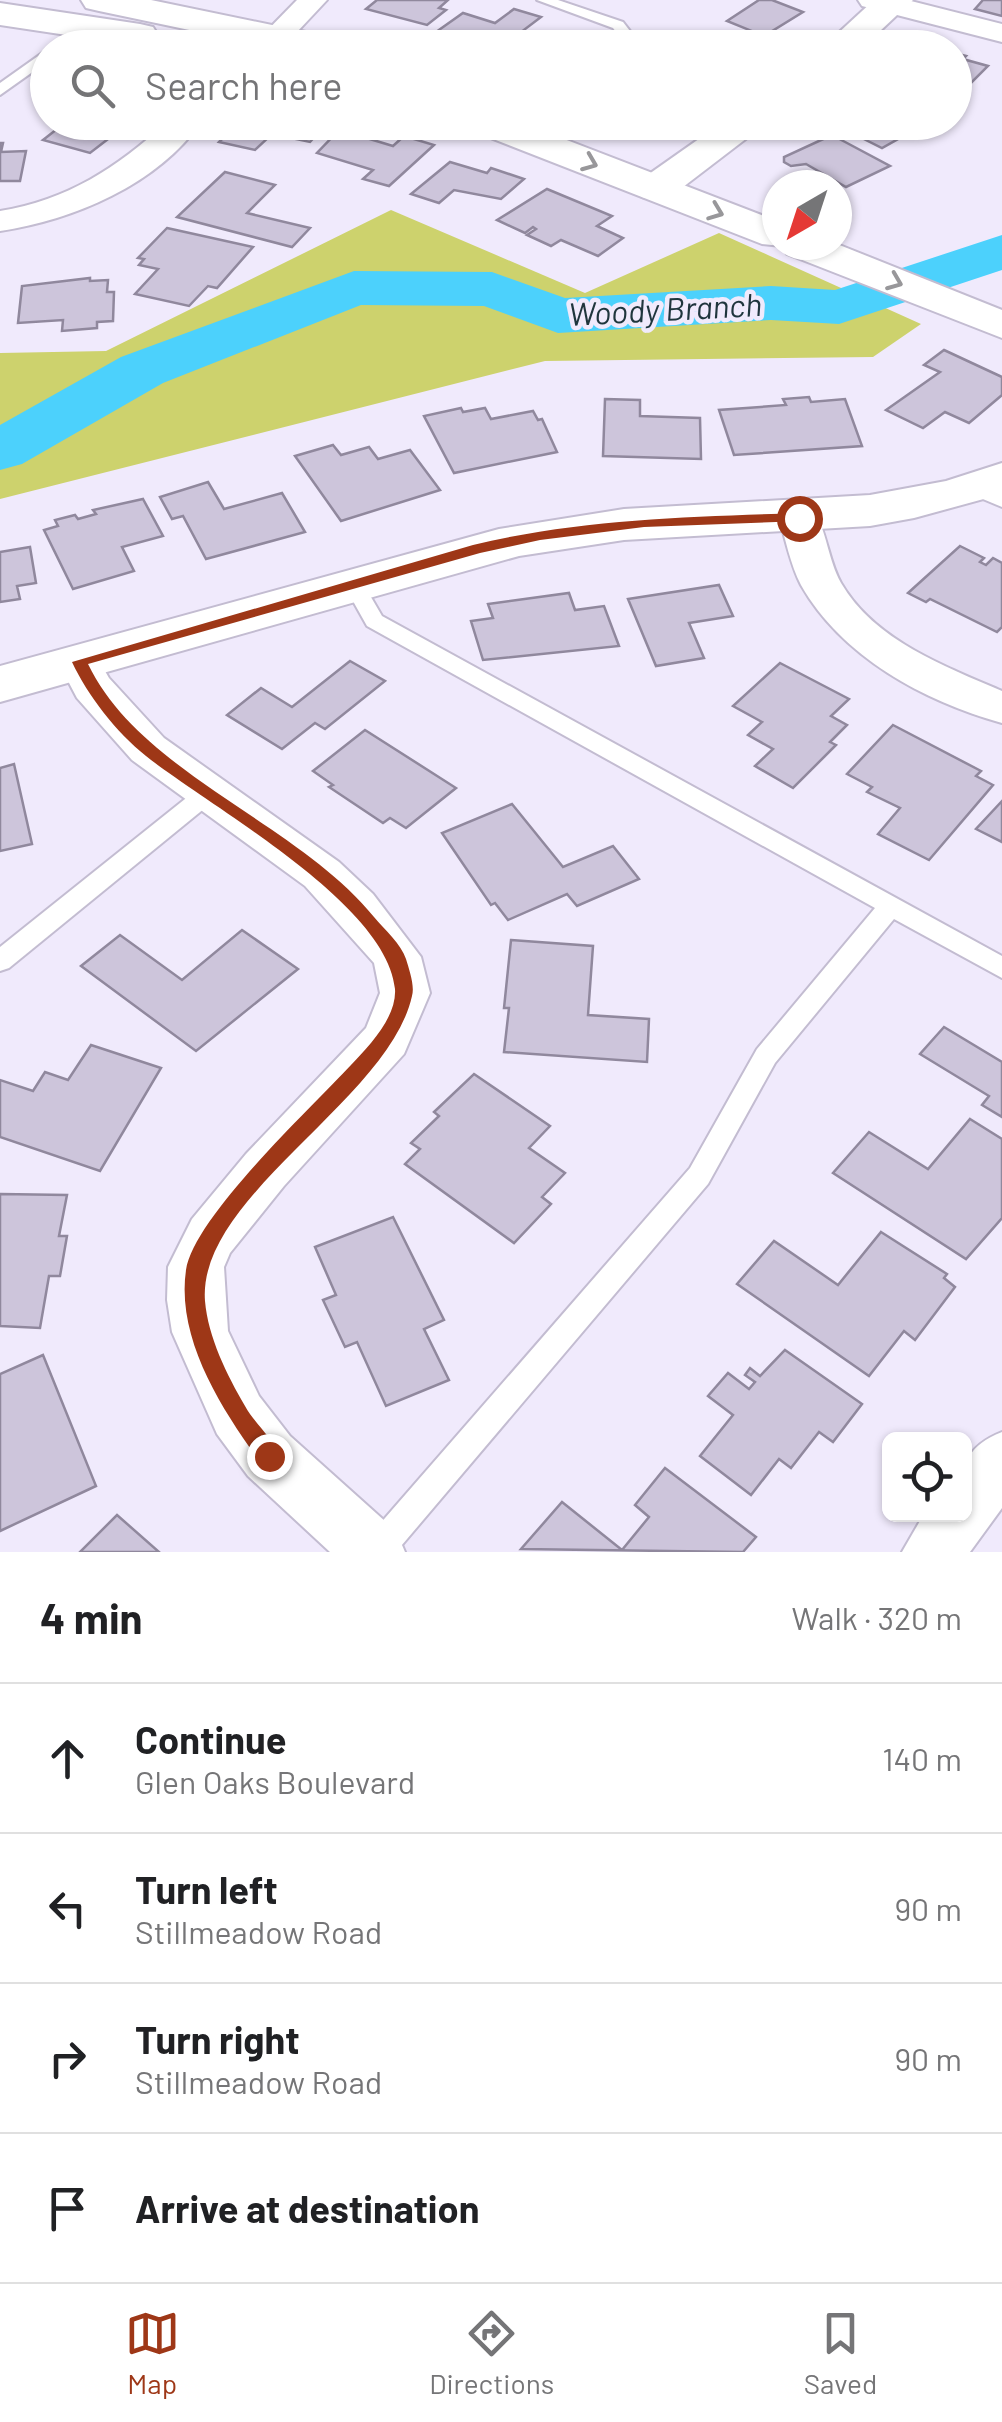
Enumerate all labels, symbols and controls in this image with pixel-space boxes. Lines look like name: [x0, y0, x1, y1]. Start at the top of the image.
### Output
search box: [30, 30, 972, 140]
icon: search: [65, 58, 120, 113]
text: Search here: [145, 62, 343, 108]
one-way arrow: [581, 151, 598, 171]
north arrow: [762, 170, 852, 260]
one-way arrow: [707, 200, 724, 220]
one-way arrow: [885, 271, 903, 291]
water label: Woody Branch: [567, 284, 763, 332]
route start: [777, 496, 823, 542]
map controls: [882, 1432, 972, 1522]
button: locate: [882, 1432, 972, 1522]
route end: [247, 1434, 293, 1480]
text: 4 min: [40, 1592, 143, 1642]
text: Walk · 320 m: [792, 1598, 962, 1636]
text: Continue: [135, 1716, 286, 1762]
icon: ahead: [40, 1731, 95, 1786]
text: 140 m: [882, 1739, 962, 1777]
text: Glen Oaks Boulevard: [135, 1762, 415, 1800]
text: Turn left: [135, 1866, 278, 1912]
icon: left: [40, 1881, 95, 1936]
text: 90 m: [894, 1889, 962, 1927]
text: Stillmeadow Road: [135, 1912, 382, 1950]
text: Turn right: [135, 2016, 300, 2062]
icon: right: [40, 2031, 95, 2086]
text: 90 m: [894, 2039, 962, 2077]
text: Stillmeadow Road: [135, 2062, 382, 2100]
icon: arrive: [40, 2181, 95, 2236]
text: Arrive at destination: [135, 2185, 480, 2231]
tab: Map: [125, 2306, 180, 2400]
tab: Directions: [429, 2306, 554, 2400]
tab: Saved: [804, 2306, 877, 2400]

